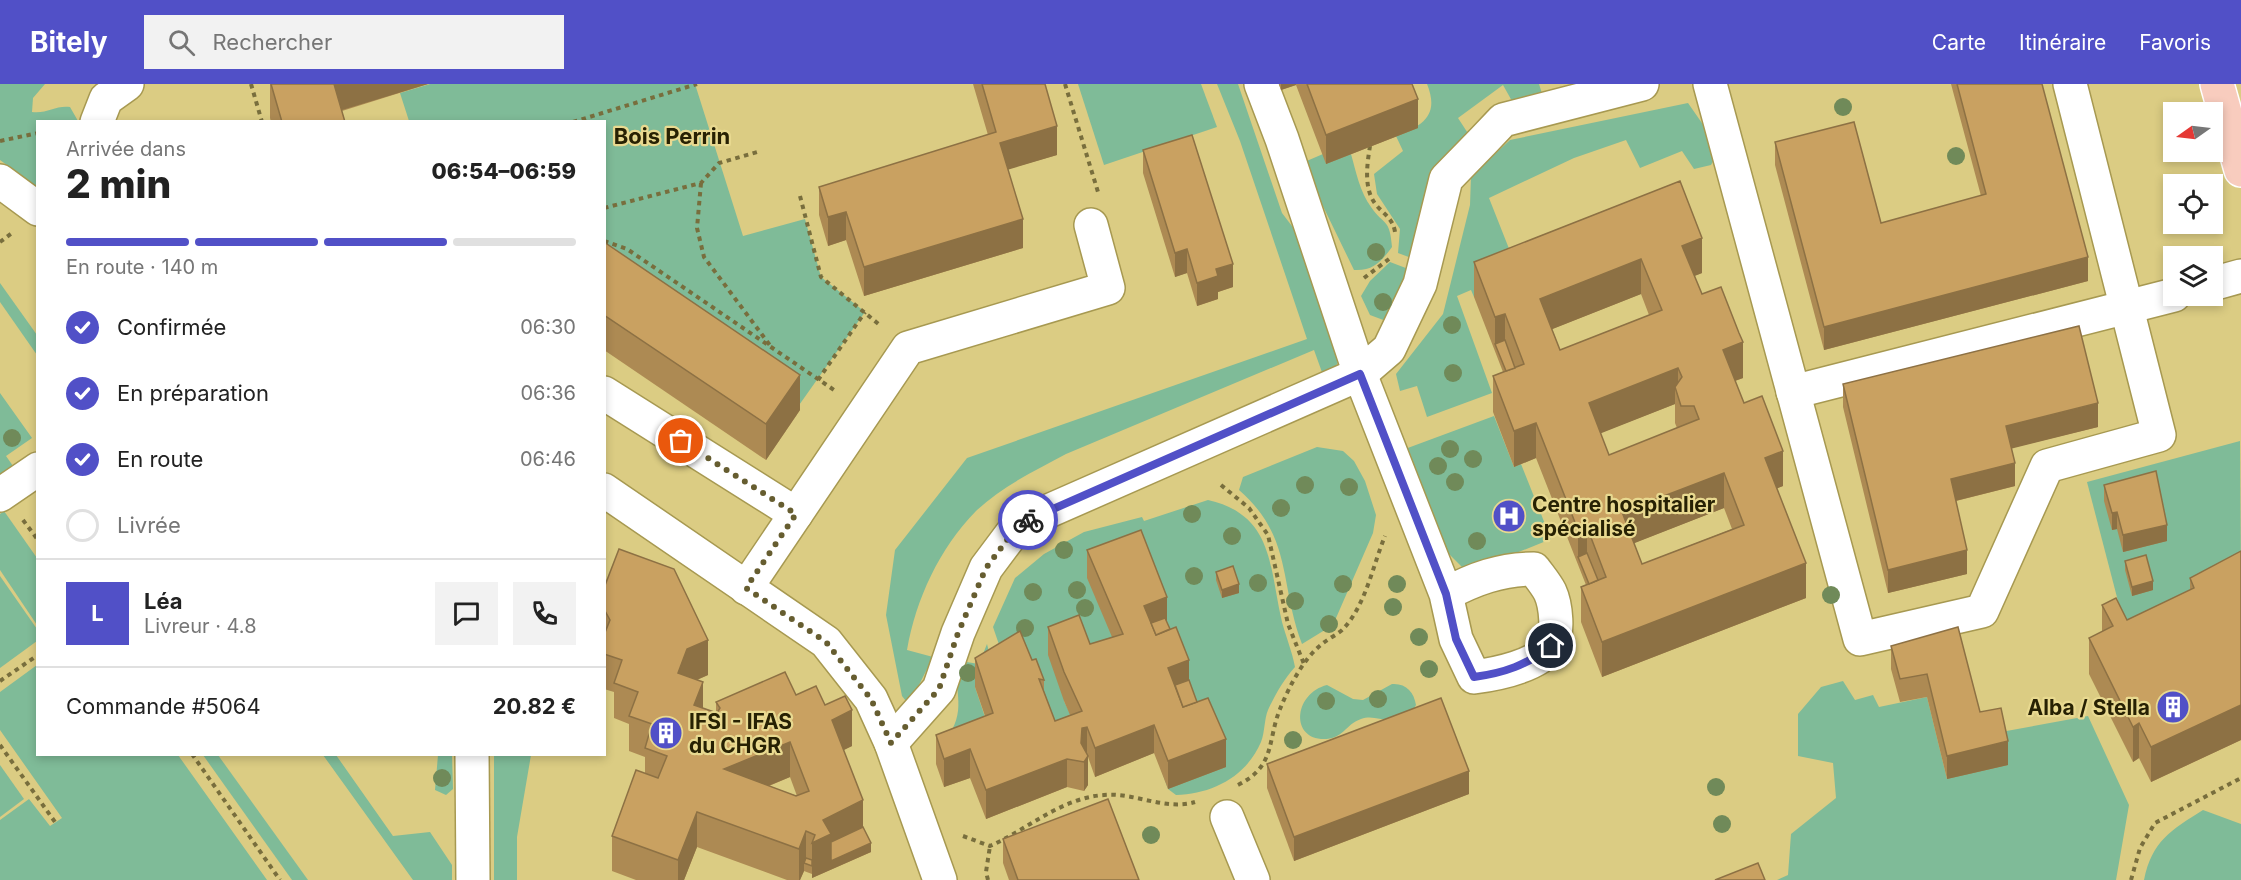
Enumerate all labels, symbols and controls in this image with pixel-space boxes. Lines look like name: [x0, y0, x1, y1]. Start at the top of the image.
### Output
search box: [144, 15, 564, 69]
text: Bitely: [30, 25, 108, 59]
icon: search: [165, 26, 198, 59]
text: Rechercher: [213, 29, 332, 55]
text: Carte: [1932, 30, 1986, 55]
text: Itinéraire: [2019, 30, 2106, 55]
text: Favoris: [2139, 30, 2211, 55]
north arrow: [2163, 102, 2223, 162]
map controls: [2163, 102, 2223, 306]
district label: Bois Perrin: [614, 123, 730, 149]
text: Arrivée dans: [66, 137, 186, 161]
text: 06:54–06:59: [432, 158, 576, 184]
text: 2 min: [66, 160, 171, 207]
button: locate: [2163, 174, 2223, 234]
button: layers: [2163, 246, 2223, 306]
text: En route · 140 m: [66, 255, 218, 279]
icon: check: [66, 311, 99, 344]
text: Confirmée: [117, 314, 226, 340]
text: 06:30: [520, 315, 576, 339]
icon: check: [66, 377, 99, 410]
text: En préparation: [117, 380, 269, 406]
text: 06:36: [520, 381, 576, 405]
pin: [655, 415, 706, 466]
icon: bag: [664, 424, 697, 457]
icon: check: [66, 443, 99, 476]
text: En route: [117, 446, 203, 472]
text: 06:46: [520, 447, 576, 471]
courier: [998, 490, 1058, 550]
place label: Centre hospitalier spécialisé: [1532, 492, 1716, 541]
hospital icon: Centre hospitalier spécialisé: [1491, 498, 1527, 534]
icon: bike: [1012, 504, 1045, 537]
text: Livrée: [117, 512, 181, 538]
button: chat: [435, 582, 498, 645]
button: phone: [513, 582, 576, 645]
text: Léa: [144, 588, 183, 614]
text: L: [91, 600, 104, 626]
text: Livreur · 4.8: [144, 614, 257, 638]
pin: [1525, 620, 1576, 671]
icon: home: [1534, 629, 1567, 662]
building icon: Alba / Stella: [2155, 689, 2191, 725]
text: Commande #5064: [66, 693, 261, 719]
text: 20.82 €: [493, 693, 576, 719]
place label: Alba / Stella: [2028, 695, 2150, 720]
place label: IFSI - IFAS du CHGR: [689, 709, 792, 758]
building icon: IFSI - IFAS du CHGR: [648, 715, 684, 751]

